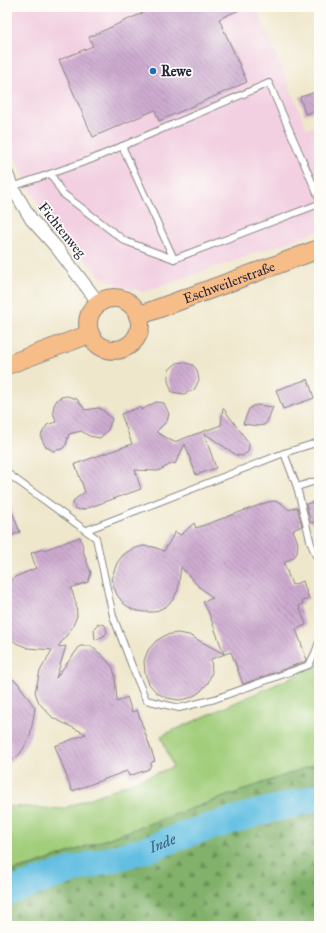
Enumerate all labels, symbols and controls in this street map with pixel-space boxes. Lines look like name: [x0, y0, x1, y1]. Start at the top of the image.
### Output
place label: Rewe: [161, 63, 192, 80]
marker: Rewe: [148, 66, 158, 76]
street label: Fichtenweg: [35, 199, 90, 261]
street label: Eschweilerstraße: [181, 258, 277, 307]
water label: Inde: [146, 830, 179, 857]

